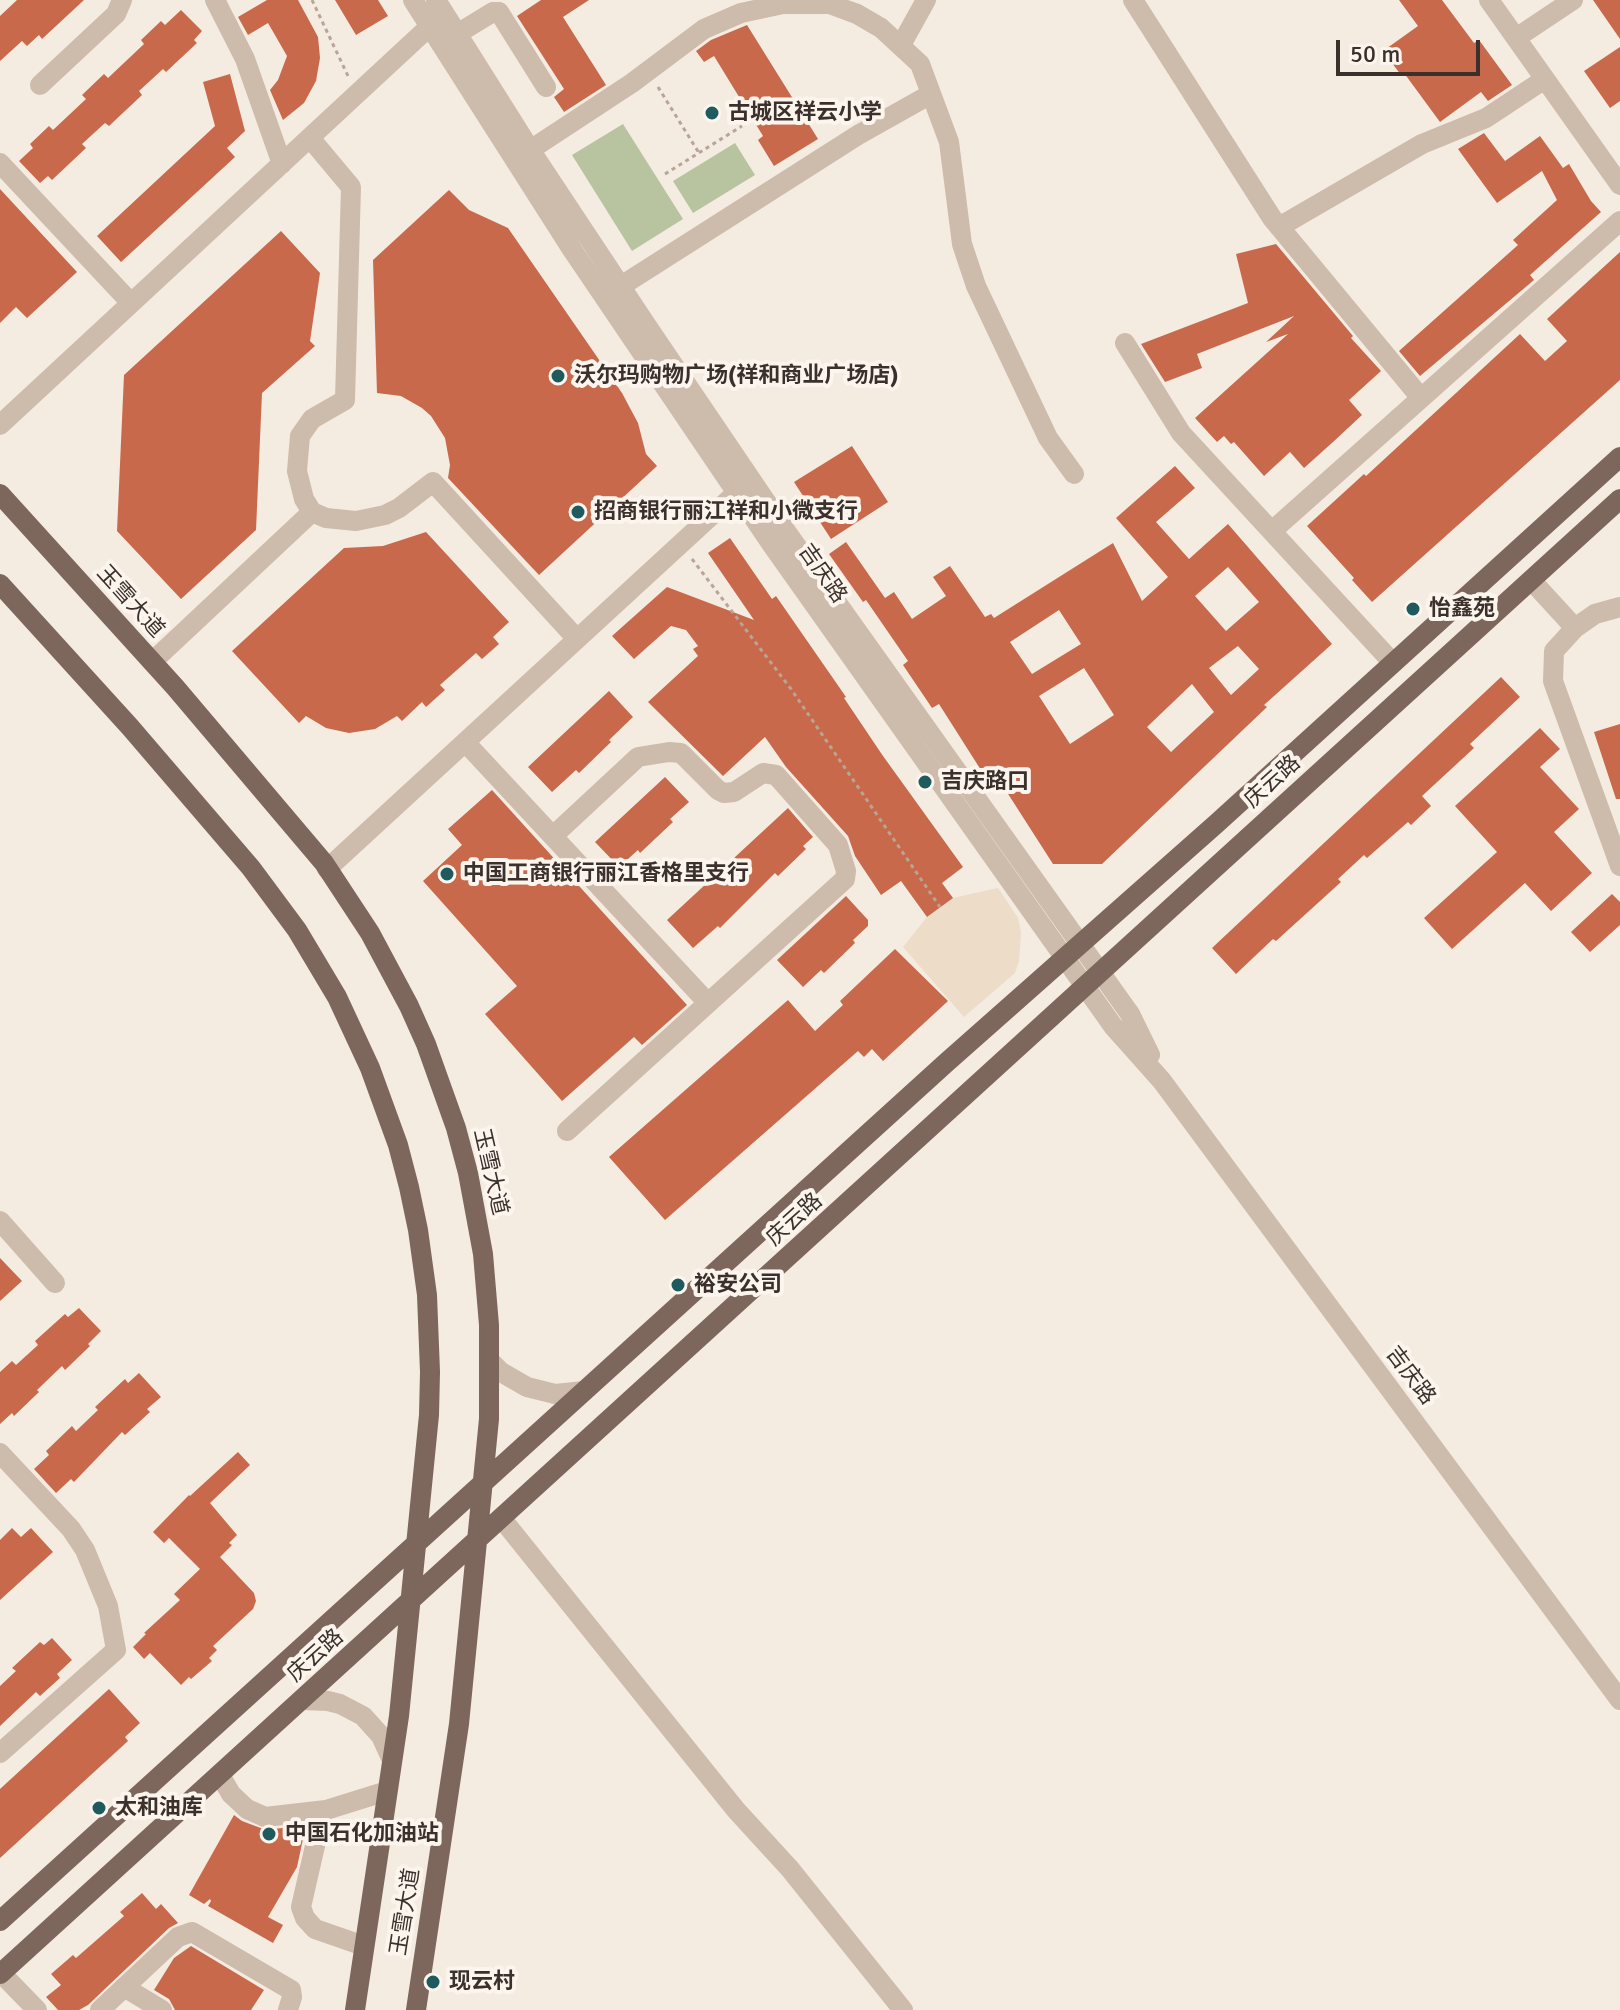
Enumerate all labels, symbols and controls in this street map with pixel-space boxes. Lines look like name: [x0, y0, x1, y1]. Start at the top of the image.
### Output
scale bar: [1340, 24, 1484, 74]
text: 50 m: [1350, 39, 1400, 69]
place label: 古城区祥云小学: [728, 100, 882, 126]
marker: 古城区祥云小学: [703, 104, 721, 122]
place label: 沃尔玛购物广场(祥和商业广场店): [574, 363, 898, 389]
marker: 沃尔玛购物广场(祥和商业广场店): [549, 367, 567, 385]
place label: 招商银行丽江祥和小微支行: [594, 499, 858, 525]
marker: 招商银行丽江祥和小微支行: [569, 503, 587, 521]
street label: 吉庆路: [792, 539, 852, 609]
street label: 玉雪大道: [91, 560, 169, 644]
place label: 怡鑫苑: [1429, 596, 1495, 622]
marker: 怡鑫苑: [1404, 600, 1422, 618]
street label: 庆云路: [1240, 750, 1306, 814]
place label: 吉庆路口: [941, 769, 1029, 795]
marker: 吉庆路口: [916, 773, 934, 791]
place label: 中国工商银行丽江香格里支行: [463, 861, 749, 887]
marker: 中国工商银行丽江香格里支行: [438, 865, 456, 883]
street label: 玉雪大道: [467, 1126, 513, 1218]
street label: 庆云路: [762, 1188, 828, 1252]
place label: 裕安公司: [694, 1272, 782, 1298]
marker: 裕安公司: [669, 1276, 687, 1294]
street label: 吉庆路: [1380, 1342, 1440, 1410]
street label: 庆云路: [283, 1624, 349, 1688]
place label: 太和油库: [115, 1795, 203, 1821]
marker: 太和油库: [90, 1799, 108, 1817]
place label: 中国石化加油站: [285, 1821, 439, 1847]
marker: 中国石化加油站: [260, 1825, 278, 1843]
street label: 玉雪大道: [386, 1866, 426, 1958]
place label: 现云村: [449, 1969, 515, 1995]
marker: 现云村: [424, 1973, 442, 1991]

